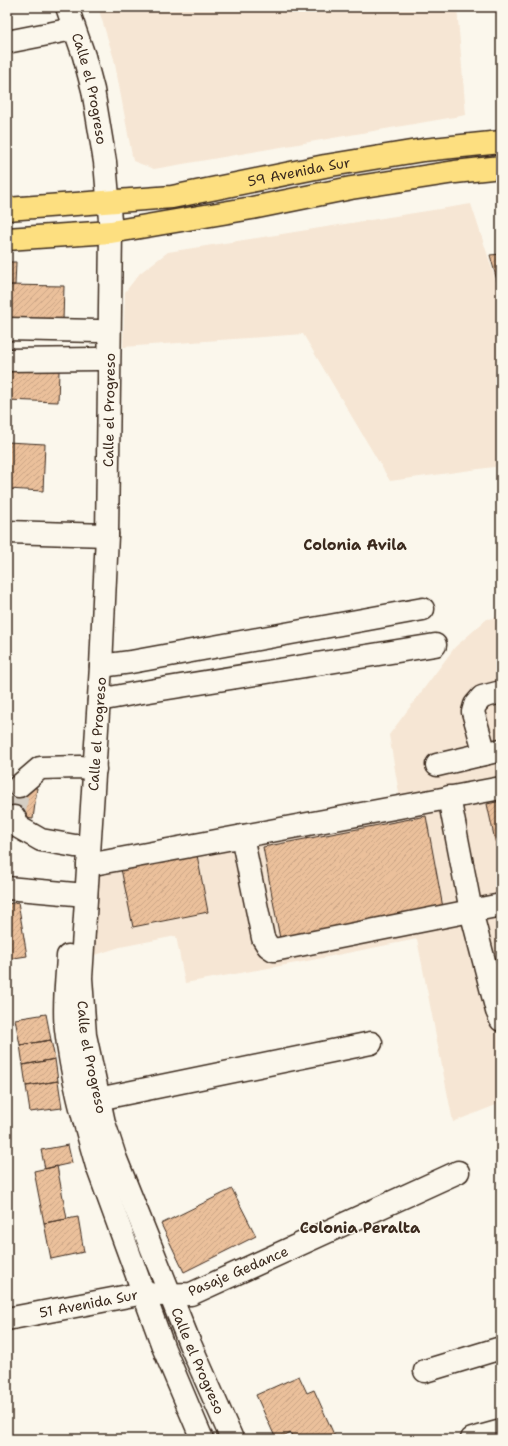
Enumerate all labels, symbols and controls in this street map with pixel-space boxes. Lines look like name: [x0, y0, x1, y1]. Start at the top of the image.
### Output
street label: Calle el Progreso: [68, 30, 111, 146]
street label: 59 Avenida Sur: [246, 153, 352, 190]
street label: Calle el Progreso: [99, 353, 119, 467]
district label: Colonia Avila: [303, 535, 407, 555]
street label: Calle el Progreso: [84, 676, 110, 792]
street label: Calle el Progreso: [74, 1000, 111, 1115]
district label: Colonia Peralta: [300, 1218, 421, 1238]
street label: Pasaje Gedance: [185, 1242, 291, 1300]
street label: 51 Avenida Sur: [38, 1285, 140, 1322]
street label: Calle el Progreso: [167, 1305, 229, 1417]

